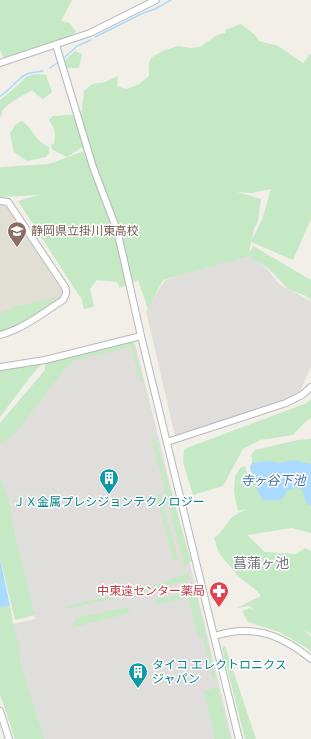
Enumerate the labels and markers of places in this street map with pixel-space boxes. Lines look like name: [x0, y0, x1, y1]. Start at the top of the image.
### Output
school or university icon: 静岡県立掛川東高校: [6, 220, 28, 248]
place label: 静岡県立掛川東高校: [31, 223, 139, 238]
building icon: ＪＸ金属プレシジョンテクノロジー: [98, 467, 120, 495]
place label: ＪＸ金属プレシジョンテクノロジー: [13, 494, 205, 509]
pharmacy icon: 中東遠センター薬局: [208, 580, 230, 608]
place label: 中東遠センター薬局: [97, 583, 205, 598]
place label: タイコ エレクトロニクス ジャパン: [152, 657, 287, 686]
building icon: タイコ エレクトロニクス ジャパン: [127, 661, 149, 689]

